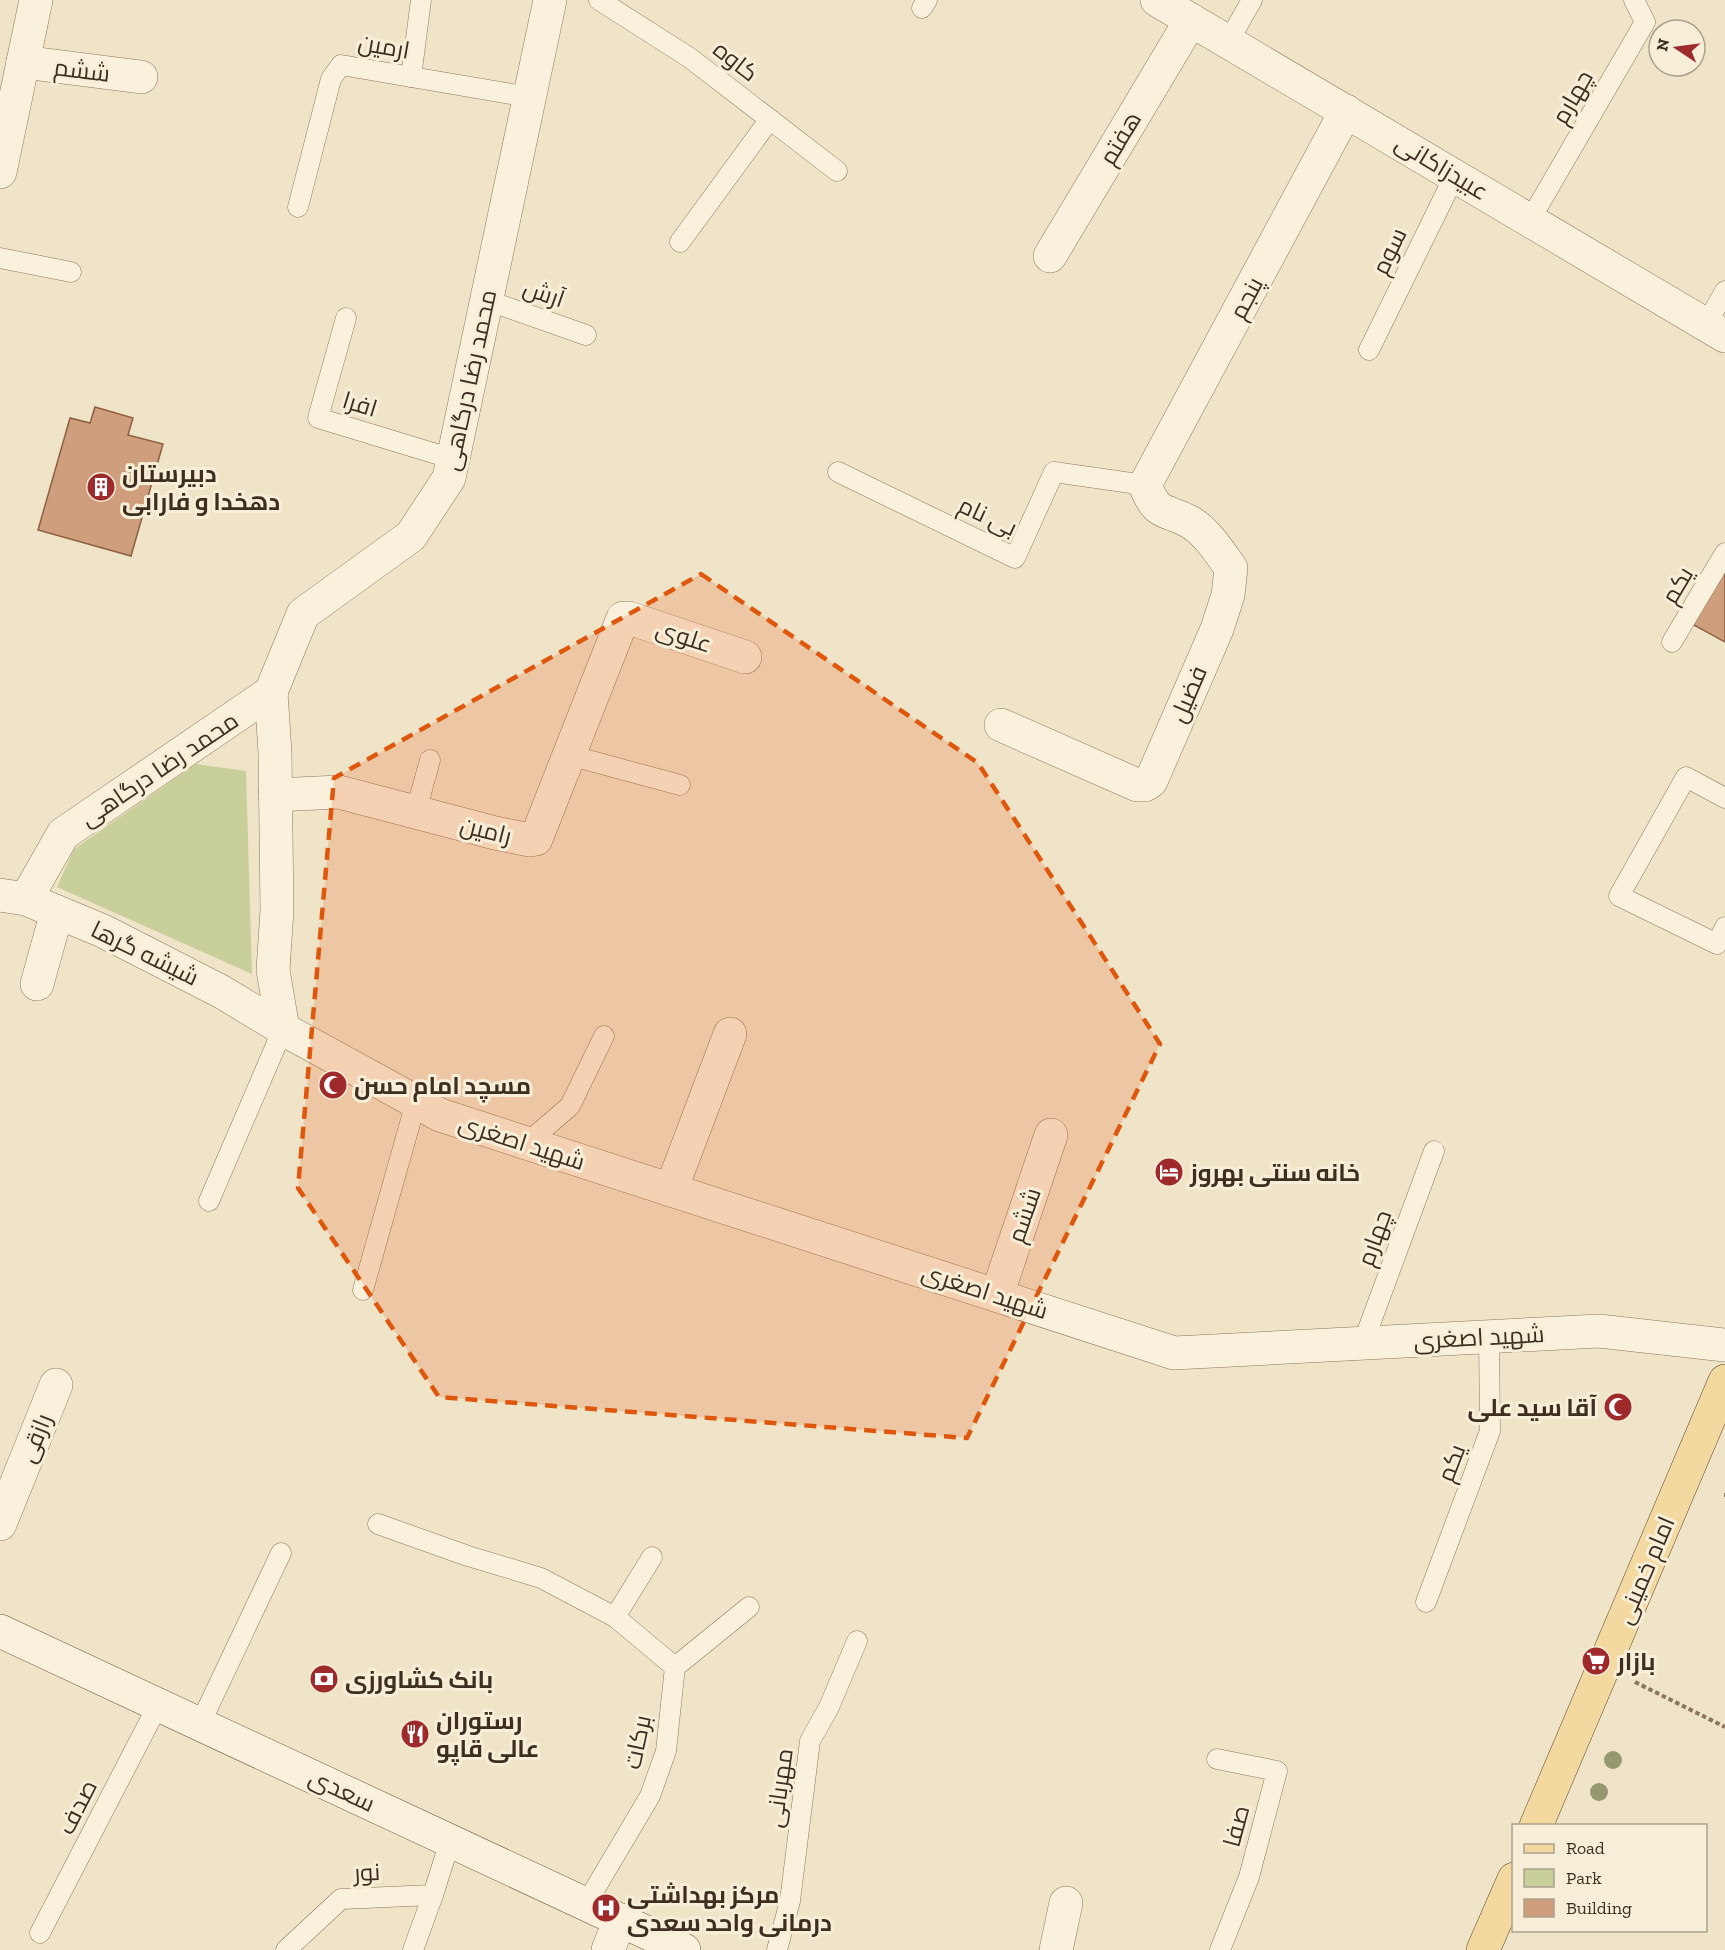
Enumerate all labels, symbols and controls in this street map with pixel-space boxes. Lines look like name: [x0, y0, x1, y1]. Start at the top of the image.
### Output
north arrow: [1647, 18, 1707, 78]
street label: ارمین: [356, 27, 412, 65]
street label: کاوه: [708, 34, 764, 88]
text: N: [1652, 37, 1673, 53]
street label: ششم: [52, 52, 112, 90]
street label: چهارم: [1545, 65, 1601, 130]
street label: هفتم: [1093, 106, 1149, 171]
street label: عبیدزاکانی: [1390, 128, 1494, 206]
street label: سوم: [1365, 223, 1415, 280]
street label: پنجم: [1223, 271, 1271, 325]
street label: آرش: [519, 272, 569, 314]
street label: محمد رضا درگاهی: [436, 287, 502, 473]
street label: افرا: [339, 385, 381, 423]
place label: دبیرستان دهخدا و فارابی: [122, 459, 280, 516]
building icon: دبیرستان دهخدا و فارابی: [85, 471, 117, 503]
street label: بی نام: [953, 490, 1022, 544]
street label: یکم: [1655, 561, 1701, 610]
street label: علوی: [652, 613, 716, 659]
street label: فضیل: [1163, 661, 1213, 727]
street label: محمد رضا درگاهی: [74, 705, 244, 833]
street label: رامین: [457, 810, 515, 850]
street label: شیشه گرها: [86, 914, 204, 992]
mosque icon: مسچد امام حسن: [317, 1069, 349, 1101]
place label: مسچد امام حسن: [354, 1071, 531, 1103]
street label: شهید اصغری: [455, 1108, 589, 1176]
hotel icon: خانه سنتی بهروز: [1153, 1156, 1185, 1188]
place label: خانه سنتی بهروز: [1189, 1158, 1360, 1187]
street label: ششم: [1001, 1184, 1049, 1247]
street label: چهارم: [1351, 1206, 1399, 1271]
street label: شهید اصغری: [918, 1257, 1052, 1325]
street label: شهید اصغری: [1413, 1319, 1545, 1355]
mosque icon: آقا سید علی: [1602, 1391, 1634, 1423]
place label: آقا سید علی: [1468, 1393, 1597, 1422]
street label: رازقی: [12, 1409, 58, 1467]
street label: یکم: [1431, 1440, 1473, 1487]
street label: امام خمینی: [1609, 1512, 1683, 1629]
supermarket icon: بازار: [1580, 1645, 1612, 1677]
place label: بازار: [1616, 1647, 1656, 1676]
bank icon: بانک کشاورزی: [308, 1663, 340, 1695]
place label: بانک کشاورزی: [345, 1665, 493, 1694]
place label: رستوران عالی قاپو: [436, 1706, 539, 1766]
street label: برکات: [617, 1712, 657, 1772]
restaurant icon: رستوران عالی قاپو: [399, 1718, 431, 1750]
street label: مهربانی: [759, 1747, 799, 1829]
street label: سعدی: [304, 1762, 380, 1818]
street label: صدف: [51, 1775, 103, 1839]
street label: صفا: [1217, 1802, 1255, 1850]
legend: [1512, 1824, 1707, 1932]
text: Road: [1566, 1837, 1605, 1859]
street label: نور: [351, 1857, 381, 1887]
text: Park: [1566, 1867, 1602, 1889]
place label: مرکز بهداشتی درمانی واحد سعدی: [627, 1880, 832, 1937]
hospital icon: مرکز بهداشتی درمانی واحد سعدی: [590, 1892, 622, 1924]
text: Building: [1566, 1897, 1632, 1919]

